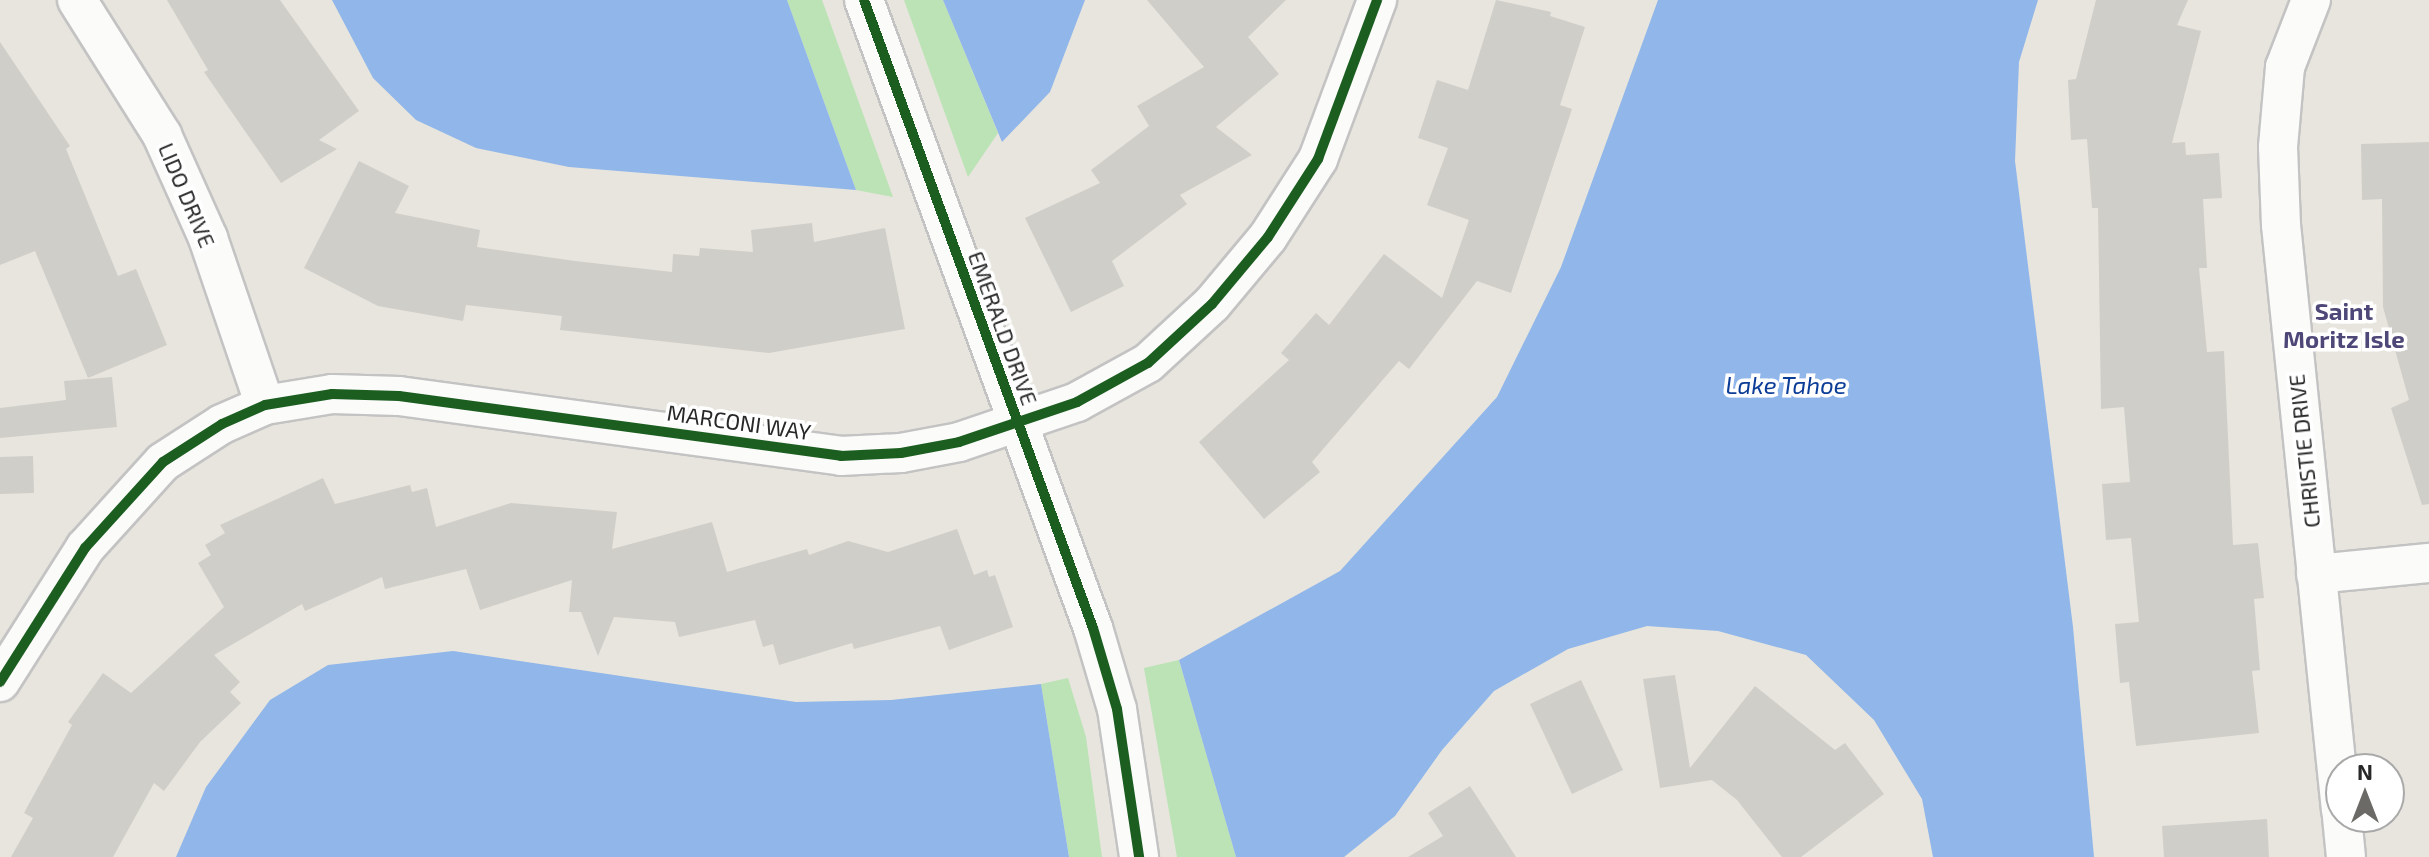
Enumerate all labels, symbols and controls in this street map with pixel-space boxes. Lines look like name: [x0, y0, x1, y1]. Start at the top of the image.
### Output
street label: LIDO DRIVE: [153, 139, 221, 251]
street label: EMERALD DRIVE: [963, 248, 1043, 408]
district label: Saint Moritz Isle: [2283, 297, 2405, 353]
water label: Lake Tahoe: [1725, 371, 1847, 399]
street label: CHRISTIE DRIVE: [2283, 373, 2325, 529]
street label: MARCONI WAY: [665, 399, 813, 445]
north arrow: [2325, 753, 2405, 833]
text: N: [2357, 758, 2373, 784]

